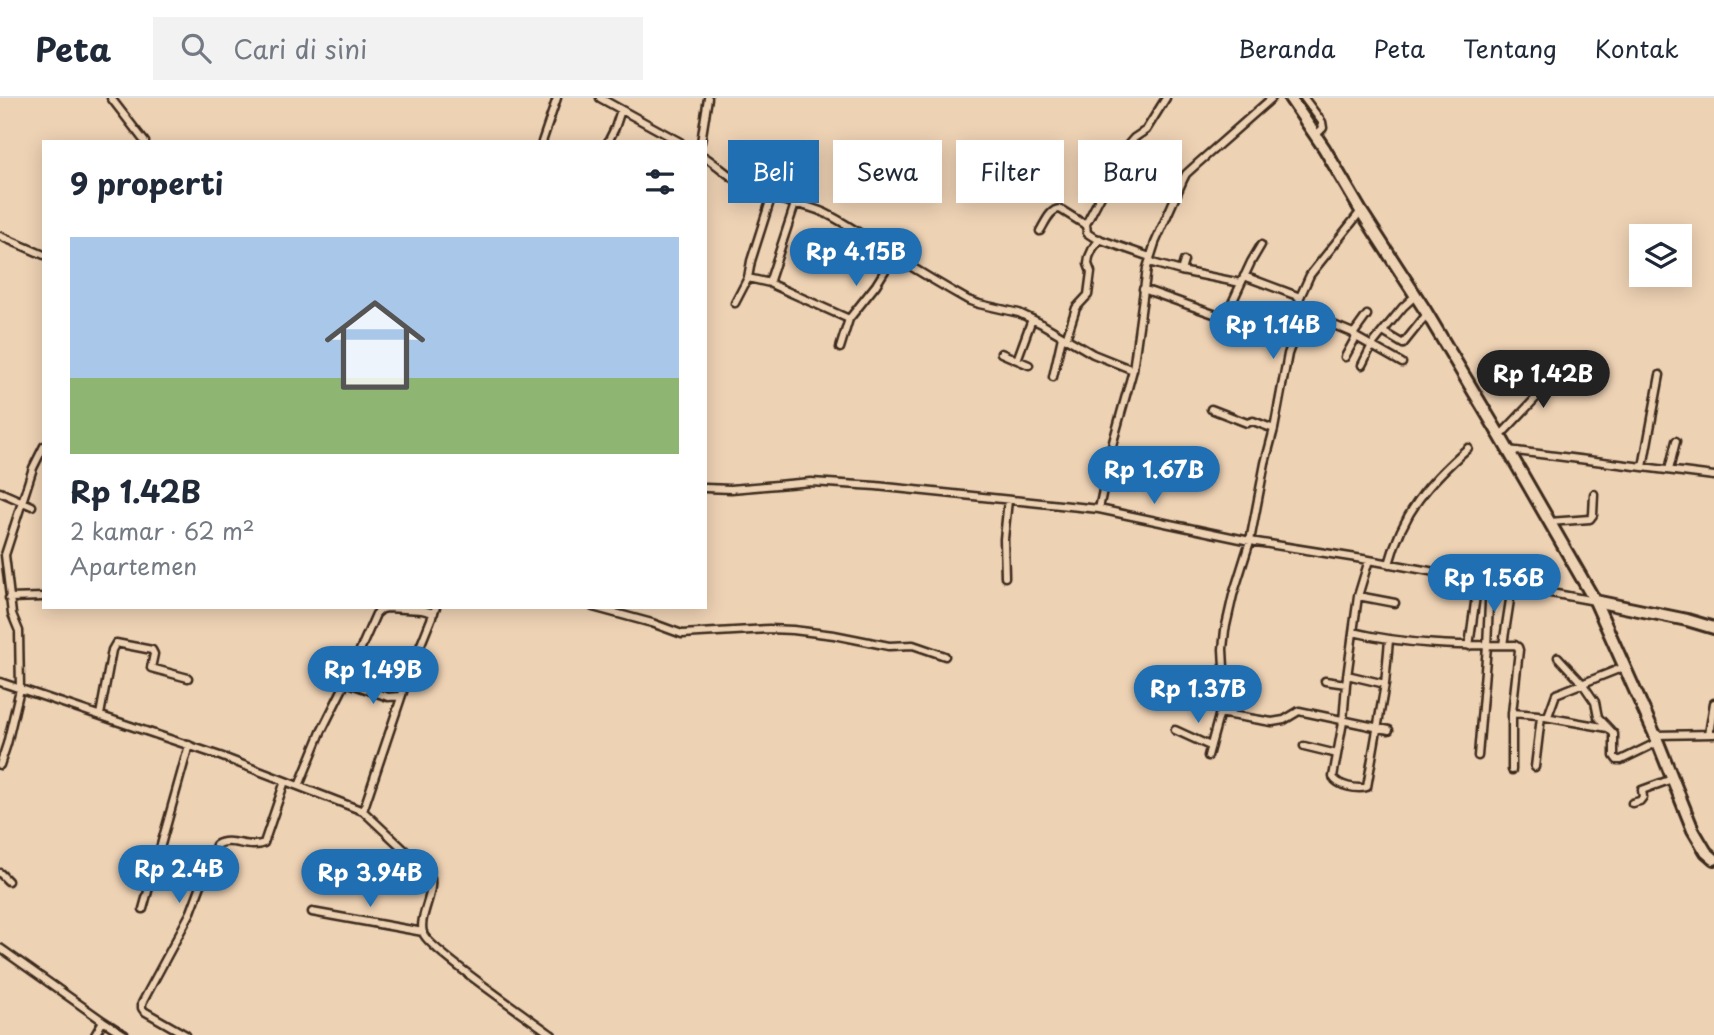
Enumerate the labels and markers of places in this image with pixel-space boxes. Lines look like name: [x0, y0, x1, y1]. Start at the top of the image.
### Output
pin: Rp 4.15B: [784, 228, 928, 288]
pin: Rp 1.14B: [1201, 302, 1345, 361]
pin: Rp 1.42B: [1471, 350, 1615, 410]
pin: Rp 1.67B: [1082, 446, 1226, 506]
pin: Rp 1.56B: [1422, 554, 1566, 614]
pin: Rp 1.49B: [301, 646, 445, 706]
pin: Rp 1.37B: [1126, 666, 1270, 725]
pin: Rp 2.4B: [114, 846, 244, 905]
pin: Rp 3.94B: [298, 850, 442, 909]

